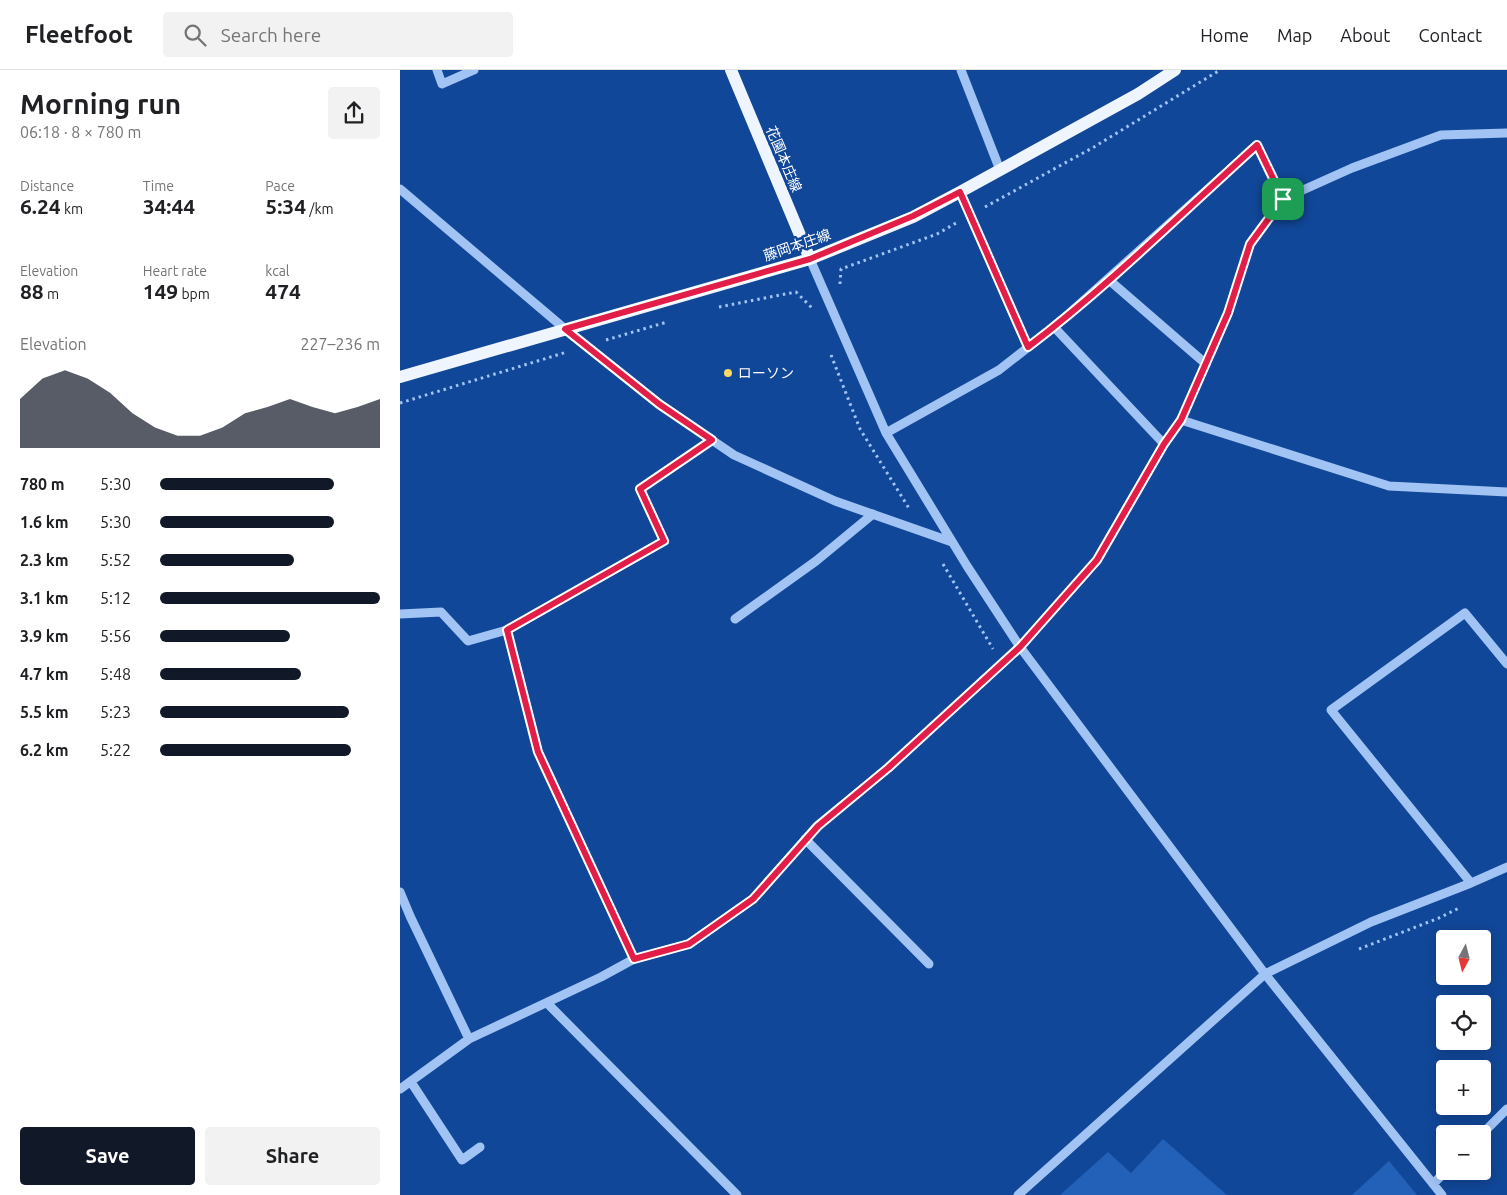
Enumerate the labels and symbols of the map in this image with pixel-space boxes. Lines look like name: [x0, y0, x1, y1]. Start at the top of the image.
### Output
street label: 花園本庄線: [763, 124, 805, 194]
pin: [1262, 178, 1304, 220]
street label: 藤岡本庄線: [761, 226, 833, 264]
place label: ローソン: [738, 365, 794, 381]
marker: ローソン: [722, 367, 734, 379]
north arrow: [1436, 930, 1491, 985]

